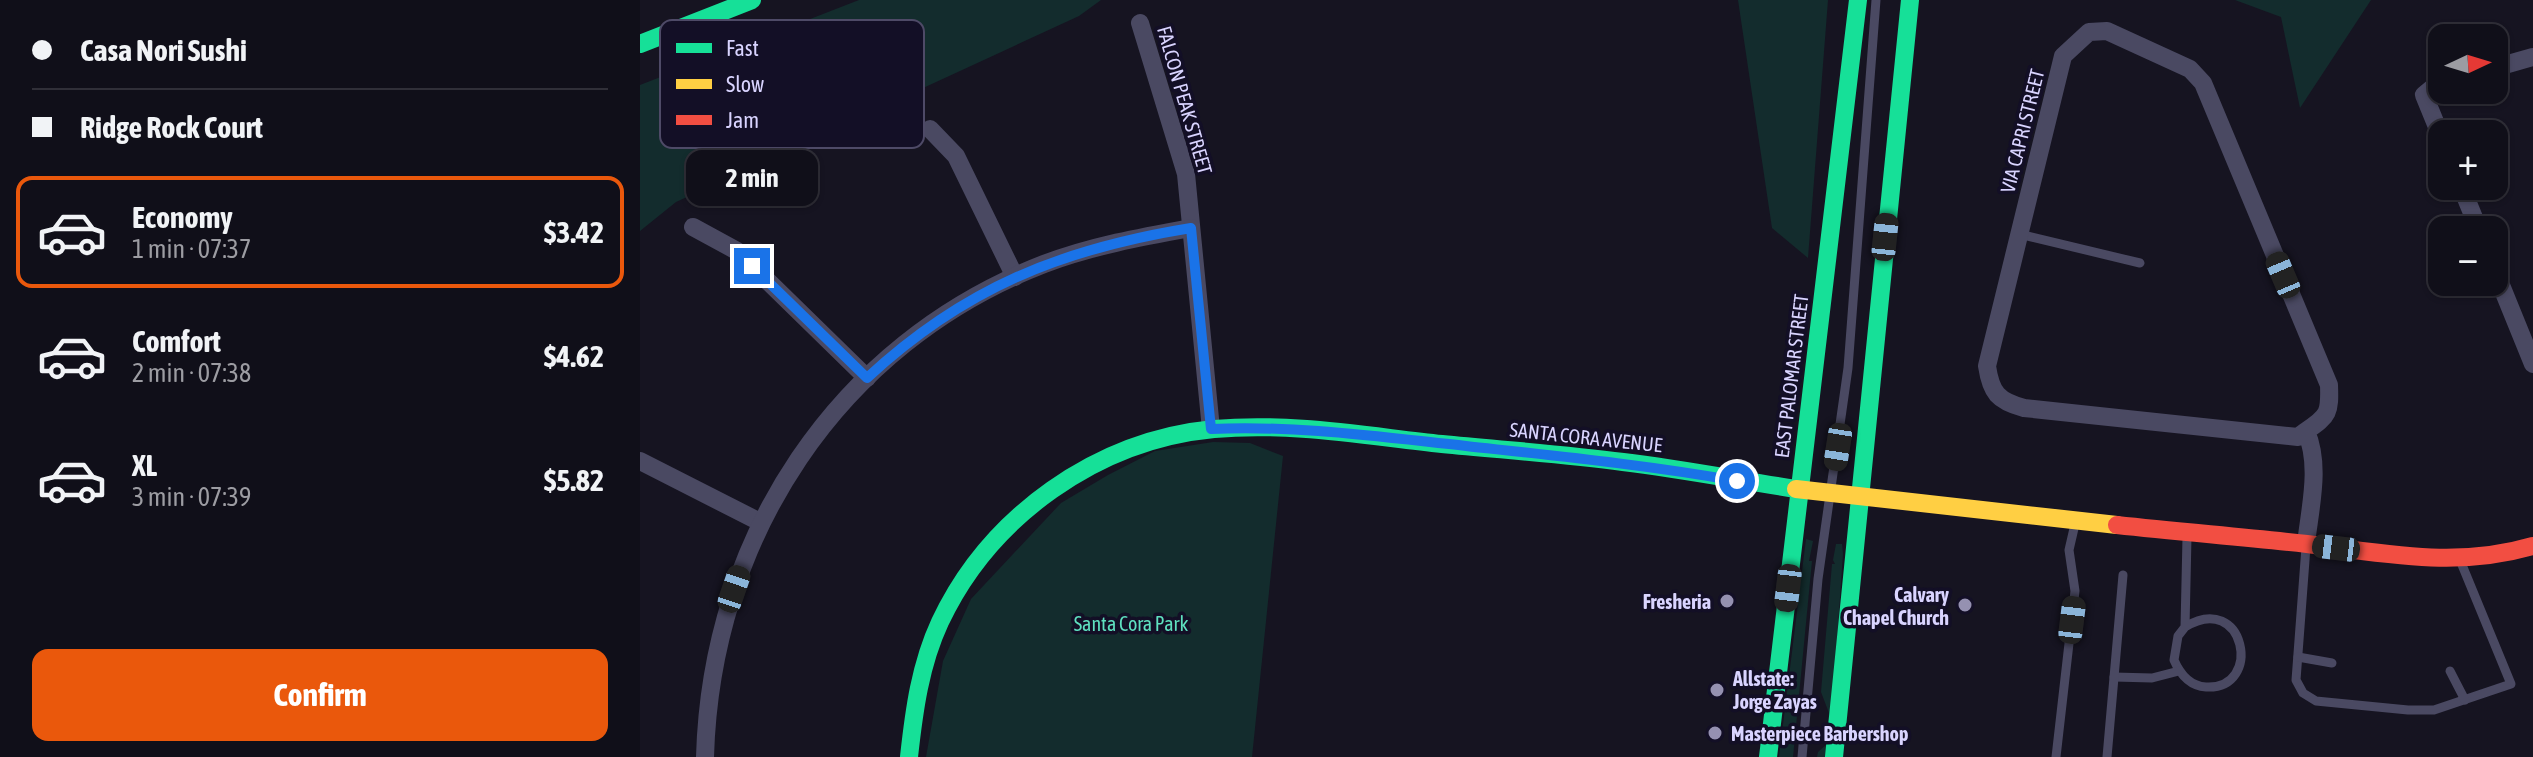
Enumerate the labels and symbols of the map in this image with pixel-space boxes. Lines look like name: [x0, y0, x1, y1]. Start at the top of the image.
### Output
legend: [660, 20, 924, 148]
street label: FALCON PEAK STREET: [1153, 23, 1217, 177]
north arrow: [2428, 24, 2508, 104]
text: Fast: [726, 35, 759, 61]
street label: VIA CAPRI STREET: [1995, 66, 2049, 195]
text: Slow: [726, 71, 764, 97]
text: Jam: [726, 107, 759, 133]
callout: 2 min: [686, 150, 818, 206]
car: [1871, 212, 1899, 262]
route end: [734, 248, 770, 284]
car: [2263, 248, 2303, 302]
street label: EAST PALOMAR STREET: [1770, 292, 1812, 459]
street label: SANTA CORA AVENUE: [1509, 418, 1664, 456]
car: [1822, 421, 1854, 473]
route start: [1719, 463, 1755, 499]
car: [2311, 533, 2361, 563]
car: [715, 562, 753, 616]
car: [1773, 563, 1803, 613]
place label: Calvary Chapel Church: [1843, 583, 1950, 629]
place label: Fresheria: [1643, 590, 1711, 613]
marker: Fresheria: [1718, 592, 1736, 610]
car: [2057, 595, 2087, 645]
marker: Calvary Chapel Church: [1956, 596, 1974, 614]
park label: Santa Cora Park: [1074, 612, 1188, 635]
place label: Allstate: Jorge Zayas: [1732, 667, 1817, 713]
marker: Allstate: Jorge Zayas: [1708, 681, 1726, 699]
place label: Masterpiece Barbershop: [1731, 722, 1908, 745]
marker: Masterpiece Barbershop: [1706, 724, 1724, 742]

